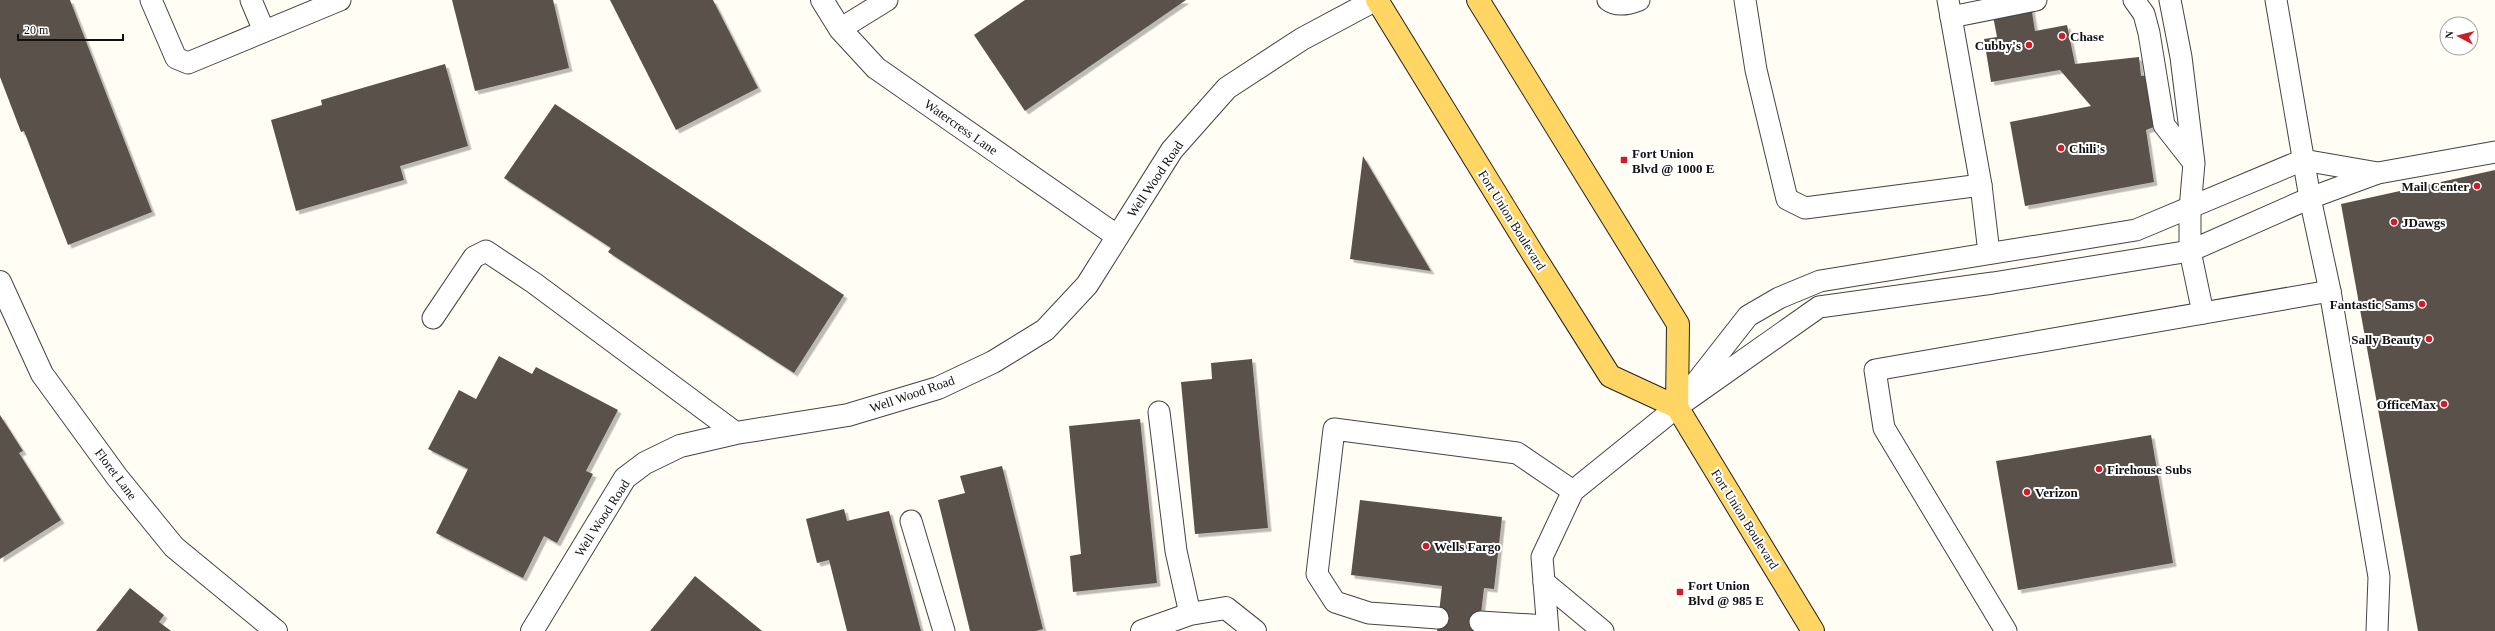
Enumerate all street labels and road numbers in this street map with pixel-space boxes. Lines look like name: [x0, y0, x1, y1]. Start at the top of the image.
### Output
street label: Watercress Lane: [922, 96, 1001, 158]
street label: Well Wood Road: [1124, 138, 1186, 220]
street label: Fort Union Boulevard: [1475, 167, 1549, 273]
street label: Well Wood Road: [868, 372, 957, 416]
street label: Floret Lane: [92, 445, 140, 503]
street label: Fort Union Boulevard: [1708, 466, 1782, 572]
street label: Well Wood Road: [572, 476, 633, 559]

